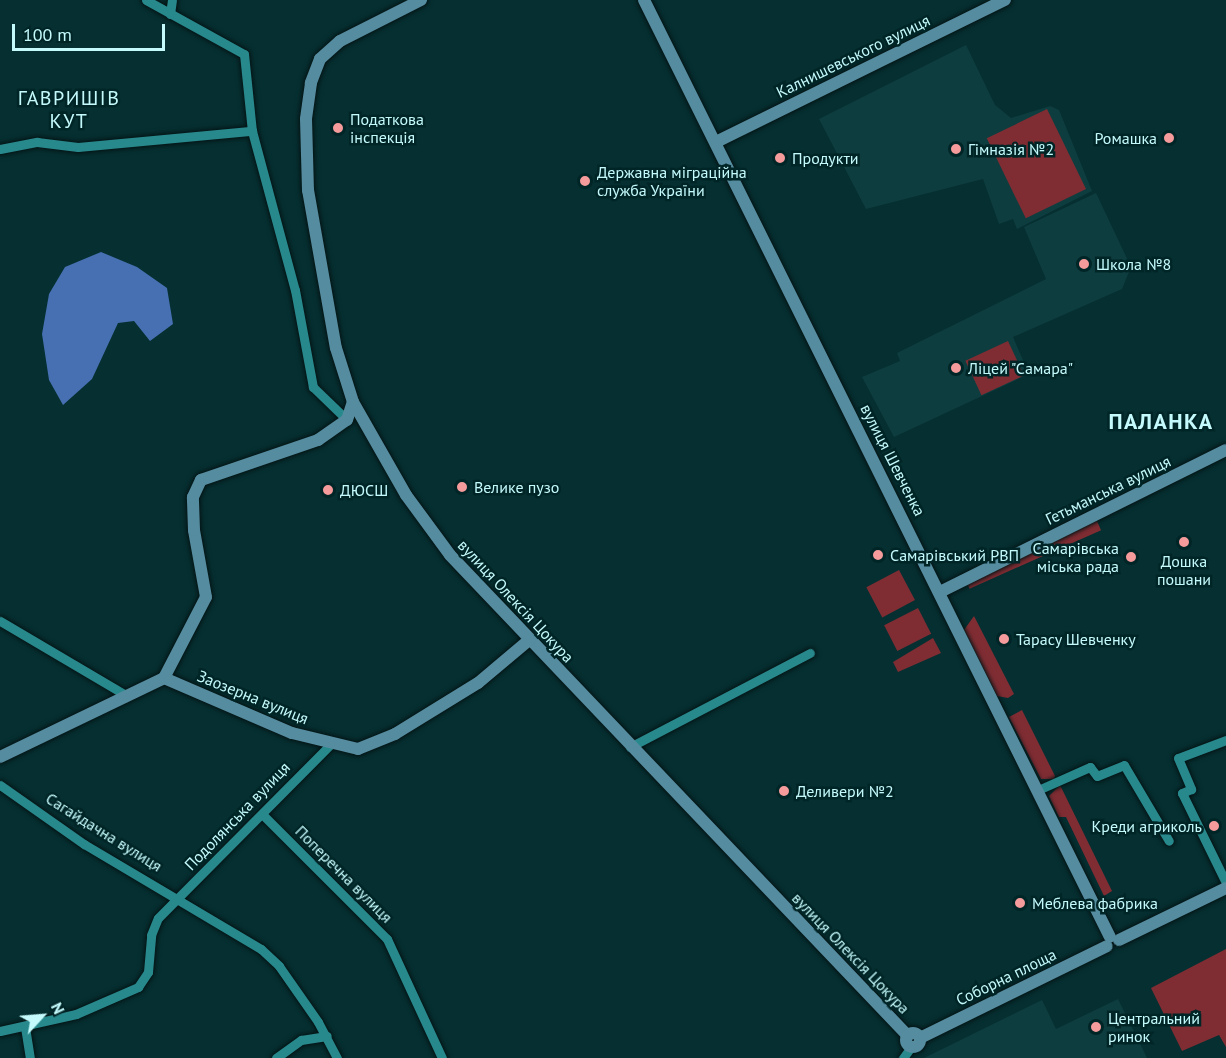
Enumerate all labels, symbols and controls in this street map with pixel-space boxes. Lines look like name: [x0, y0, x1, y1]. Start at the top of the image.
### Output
street label: Калнишевського вулиця: [773, 10, 933, 102]
scale bar: [15, 12, 168, 50]
text: 100 m: [23, 23, 72, 46]
district label: ГАВРИШІВ КУТ: [18, 86, 120, 133]
place label: Податкова інспекція: [350, 109, 424, 147]
marker: Податкова інспекція: [331, 121, 345, 135]
place label: Ромашка: [1094, 128, 1157, 148]
marker: Ромашка: [1162, 131, 1176, 145]
place label: Гімназія №2: [968, 139, 1054, 159]
marker: Гімназія №2: [949, 142, 963, 156]
place label: Продукти: [792, 148, 859, 168]
marker: Продукти: [773, 151, 787, 165]
place label: Державна міграційна служба України: [597, 162, 747, 200]
marker: Державна міграційна служба України: [578, 174, 592, 188]
place label: Школа №8: [1096, 254, 1171, 274]
marker: Школа №8: [1077, 257, 1091, 271]
place label: Ліцей "Самара": [968, 358, 1074, 378]
marker: Ліцей "Самара": [949, 361, 963, 375]
street label: вулиця Шевченка: [857, 401, 929, 519]
district label: ПАЛАНКА: [1108, 409, 1214, 435]
street label: Гетьманська вулиця: [1042, 451, 1174, 529]
place label: Велике пузо: [474, 477, 559, 497]
place label: ДЮСШ: [340, 480, 388, 500]
marker: Велике пузо: [455, 480, 469, 494]
marker: ДЮСШ: [321, 483, 335, 497]
marker: Дошка пошани: [1177, 535, 1191, 549]
street label: вулиця Олексія Цокура: [454, 536, 578, 666]
place label: Самарівська міська рада: [1033, 538, 1119, 576]
place label: Самарівський РВП: [890, 545, 1019, 565]
marker: Самарівський РВП: [871, 548, 885, 562]
marker: Самарівська міська рада: [1124, 550, 1138, 564]
place label: Дошка пошани: [1157, 551, 1211, 589]
place label: Тарасу Шевченку: [1016, 629, 1136, 649]
marker: Тарасу Шевченку: [997, 632, 1011, 646]
street label: Заозерна вулиця: [195, 666, 311, 728]
street label: Подолянська вулиця: [180, 758, 294, 874]
place label: Деливери №2: [796, 781, 894, 801]
marker: Деливери №2: [777, 784, 791, 798]
street label: Сагайдачна вулиця: [42, 789, 166, 875]
place label: Креди агриколь: [1091, 816, 1202, 836]
marker: Креди агриколь: [1207, 819, 1221, 833]
street label: Поперечна вулиця: [291, 821, 397, 927]
street label: вулиця Олексія Цокура: [788, 888, 914, 1018]
place label: Меблева фабрика: [1032, 893, 1158, 913]
marker: Меблева фабрика: [1013, 896, 1027, 910]
street label: Соборна площа: [953, 944, 1059, 1010]
north arrow: [12, 986, 72, 1046]
text: N: [47, 999, 69, 1017]
place label: Центральний ринок: [1108, 1008, 1200, 1046]
marker: Центральний ринок: [1089, 1020, 1103, 1034]

